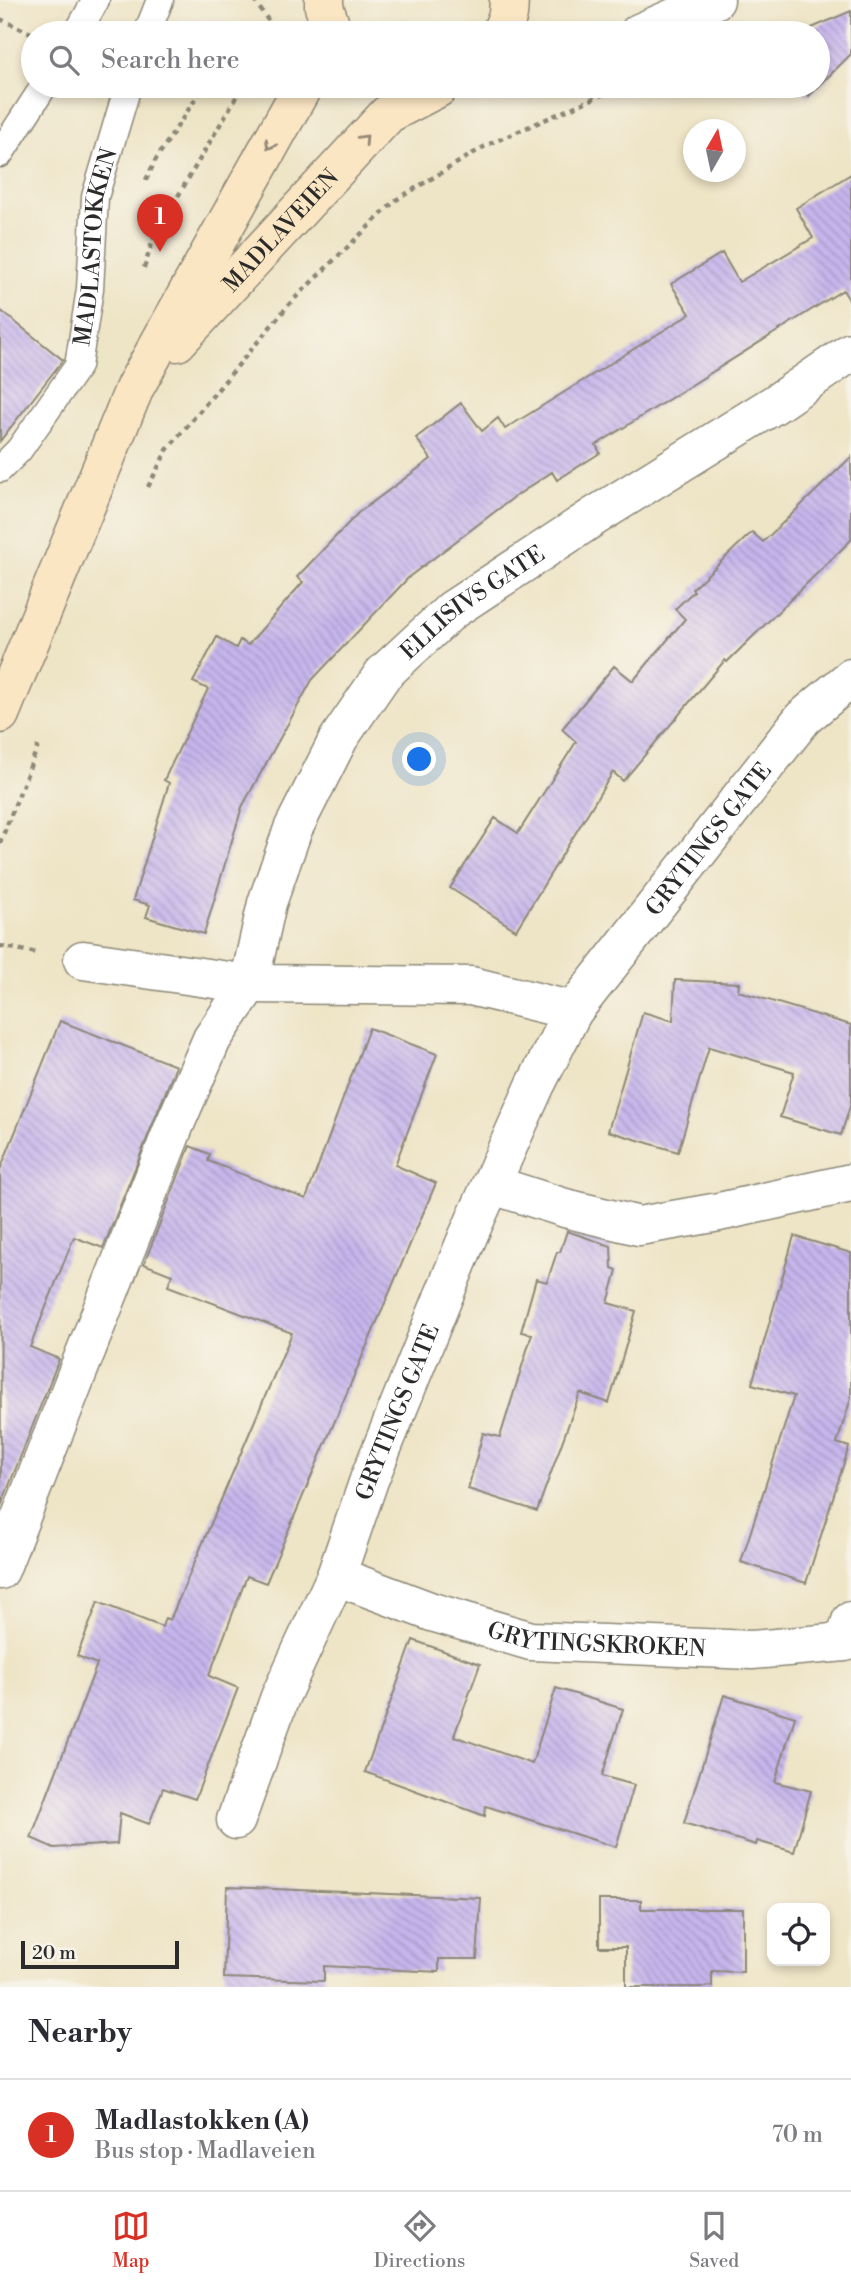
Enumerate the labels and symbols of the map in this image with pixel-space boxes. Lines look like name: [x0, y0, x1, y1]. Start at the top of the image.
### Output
north arrow: [683, 119, 746, 182]
one-way arrow: [356, 134, 369, 147]
one-way arrow: [265, 138, 278, 151]
street label: MADLASTOKKEN: [68, 145, 124, 348]
street label: MADLAVEIEN: [217, 164, 345, 298]
pin: 1: [137, 194, 183, 252]
street label: ELLISIVS GATE: [395, 540, 550, 666]
your location: [402, 742, 436, 776]
street label: GRYTINGS GATE: [640, 757, 778, 922]
street label: GRYTINGS GATE: [350, 1320, 446, 1504]
street label: GRYTINGSKROKEN: [484, 1616, 706, 1663]
scale bar: [21, 1938, 178, 1970]

